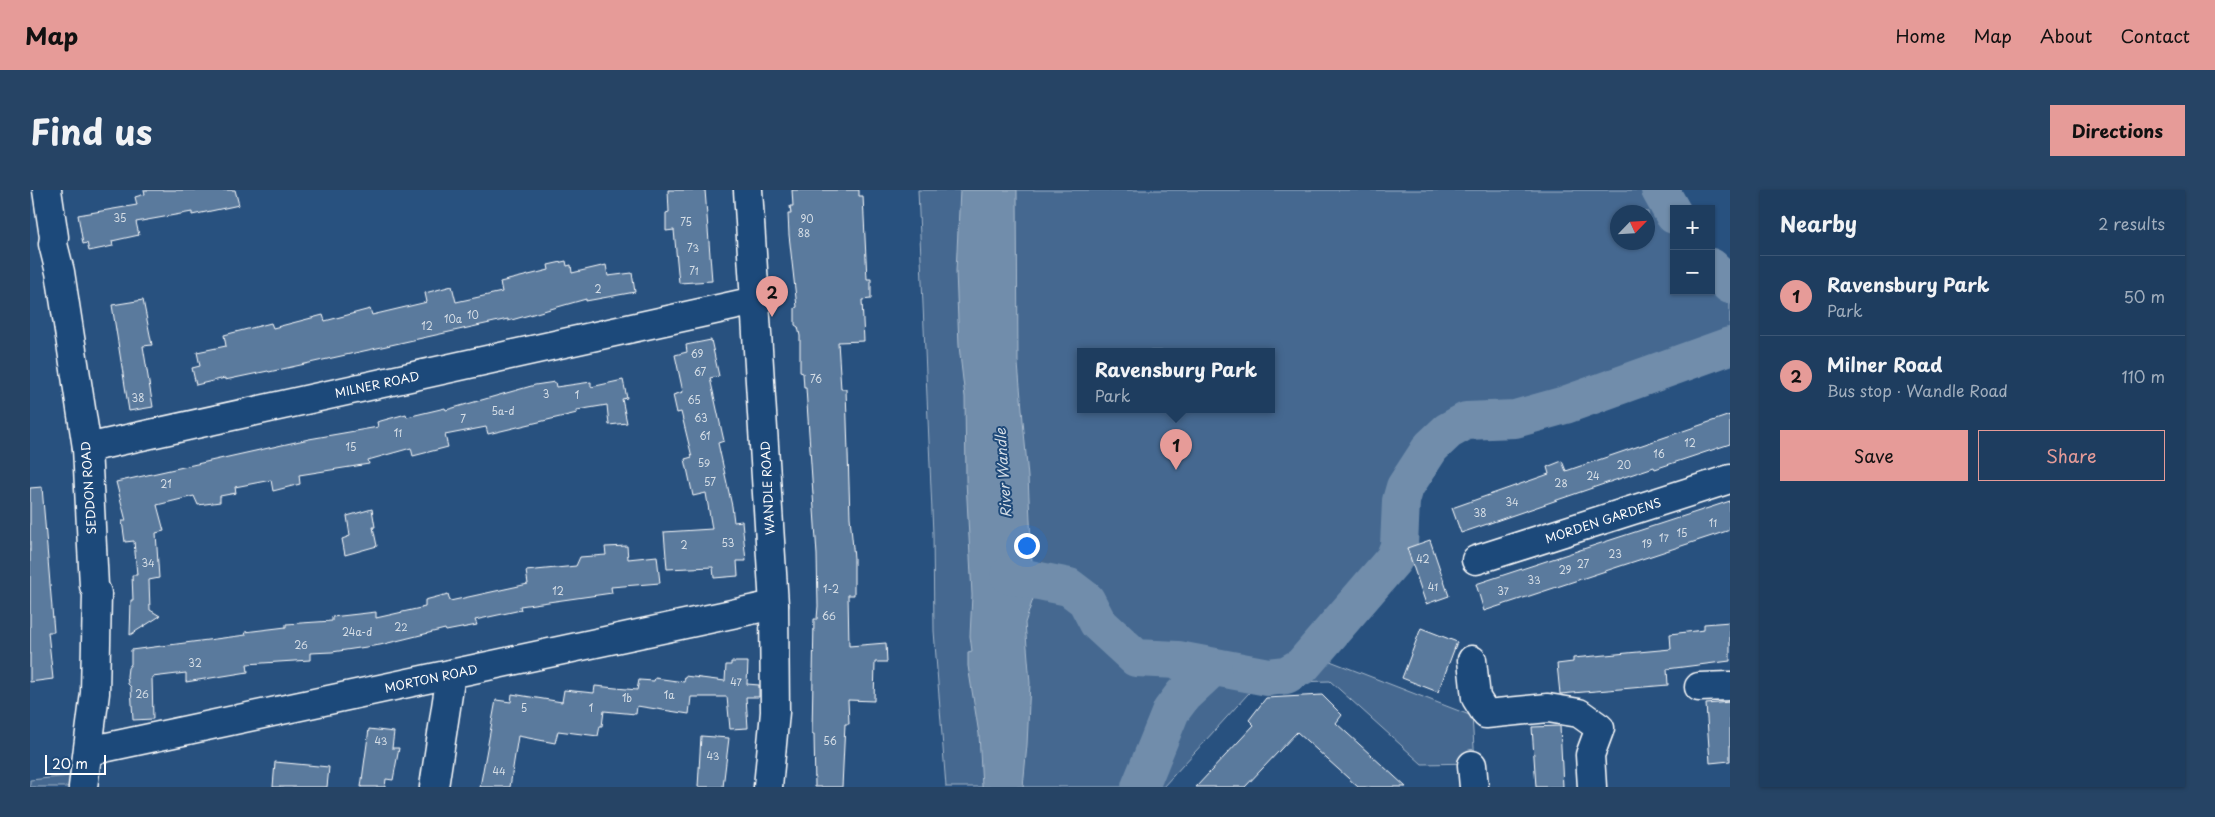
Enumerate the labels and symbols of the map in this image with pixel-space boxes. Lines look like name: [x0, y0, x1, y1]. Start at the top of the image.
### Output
north arrow: [1610, 205, 1655, 250]
house number: 35: [114, 210, 126, 225]
house number: 90: [800, 211, 814, 226]
house number: 75: [680, 214, 692, 229]
house number: 88: [798, 225, 810, 240]
house number: 73: [687, 240, 699, 255]
house number: 71: [689, 263, 699, 278]
pin: 2: [756, 276, 788, 317]
house number: 2: [594, 281, 602, 296]
house number: 10: [467, 307, 479, 322]
house number: 10a: [444, 311, 463, 326]
house number: 12: [421, 318, 433, 333]
house number: 69: [691, 346, 703, 361]
house number: 67: [694, 364, 706, 379]
street label: MILNER ROAD: [333, 366, 421, 402]
house number: 76: [810, 371, 822, 386]
house number: 3: [543, 386, 549, 401]
house number: 1: [575, 387, 579, 402]
house number: 38: [132, 390, 144, 405]
house number: 65: [687, 392, 701, 407]
house number: 5a-d: [492, 403, 515, 418]
house number: 63: [694, 410, 708, 425]
house number: 7: [460, 411, 466, 426]
house number: 11: [394, 425, 402, 440]
water label: River Wandle: [989, 426, 1017, 519]
house number: 61: [699, 428, 711, 443]
pin: 1: [1160, 429, 1192, 470]
house number: 12: [1684, 435, 1696, 450]
house number: 15: [346, 439, 356, 454]
street label: WANDLE ROAD: [756, 440, 778, 536]
street label: SEDDON ROAD: [76, 441, 100, 535]
house number: 16: [1653, 446, 1665, 461]
house number: 59: [698, 455, 710, 470]
house number: 20: [1617, 457, 1631, 472]
house number: 24: [1586, 468, 1600, 483]
house number: 57: [704, 474, 716, 489]
house number: 28: [1554, 475, 1568, 490]
house number: 21: [160, 476, 172, 491]
street label: MORDEN GARDENS: [1543, 493, 1663, 547]
house number: 34: [1505, 494, 1519, 509]
house number: 38: [1474, 505, 1486, 520]
house number: 11: [1709, 515, 1717, 530]
house number: 15: [1677, 525, 1687, 540]
house number: 17: [1659, 530, 1670, 545]
your location: [1014, 533, 1040, 559]
house number: 53: [722, 535, 734, 550]
house number: 19: [1642, 536, 1652, 551]
house number: 2: [680, 537, 688, 552]
house number: 23: [1608, 546, 1622, 561]
house number: 42: [1416, 551, 1430, 566]
house number: 34: [141, 555, 155, 570]
house number: 27: [1577, 556, 1590, 571]
house number: 29: [1559, 562, 1572, 577]
house number: 33: [1527, 572, 1541, 587]
house number: 41: [1428, 579, 1438, 594]
house number: 1-2: [823, 581, 839, 596]
house number: 12: [552, 583, 564, 598]
house number: 37: [1497, 583, 1510, 598]
house number: 66: [822, 608, 836, 623]
house number: 22: [394, 619, 408, 634]
house number: 24a-d: [342, 624, 372, 639]
house number: 26: [294, 637, 308, 652]
house number: 32: [188, 655, 202, 670]
street label: MORTON ROAD: [383, 659, 479, 697]
house number: 47: [730, 674, 743, 689]
house number: 26: [135, 686, 149, 701]
house number: 1a: [664, 687, 675, 702]
house number: 1b: [622, 690, 632, 705]
house number: 5: [521, 700, 527, 715]
house number: 1: [589, 700, 593, 715]
house number: 43: [375, 733, 388, 748]
house number: 56: [823, 733, 837, 748]
house number: 43: [707, 748, 720, 763]
scale bar: [45, 752, 106, 775]
house number: 44: [492, 763, 506, 778]

